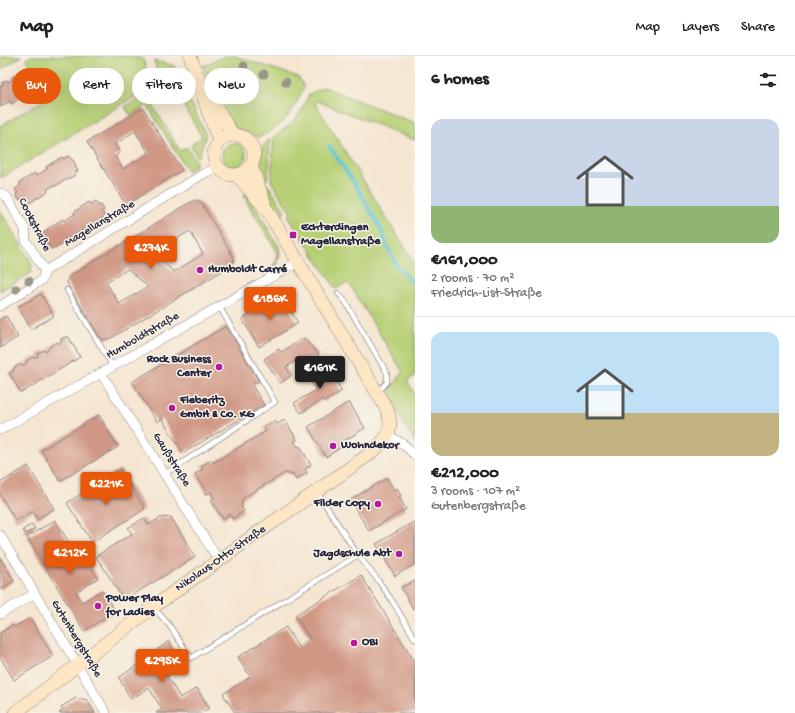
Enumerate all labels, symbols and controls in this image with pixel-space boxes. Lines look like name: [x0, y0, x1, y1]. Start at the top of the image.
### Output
text: Map: [20, 16, 53, 39]
text: Map: [636, 19, 660, 36]
text: Layers: [682, 19, 719, 36]
text: Share: [741, 19, 775, 36]
chip: Buy: [12, 68, 61, 104]
chip: Rent: [69, 68, 124, 104]
chip: Filters: [132, 68, 196, 104]
chip: New: [204, 68, 259, 104]
icon: filters: [757, 69, 779, 91]
text: 6 homes: [431, 70, 489, 90]
icon: home: [569, 145, 641, 217]
street label: Cookstraße: [15, 196, 54, 255]
street label: Magellanstraße: [62, 197, 138, 250]
place label: Echterdingen Magellanstraße: [300, 221, 381, 249]
marker: Echterdingen Magellanstraße: [288, 230, 298, 240]
pin: €274K: [123, 236, 179, 270]
text: €274K: [134, 241, 168, 256]
text: €161,000: [431, 251, 498, 271]
place label: Humboldt Carré: [208, 263, 288, 277]
marker: Humboldt Carré: [195, 265, 205, 275]
text: 2 rooms · 70 m²: [431, 271, 514, 286]
text: Friedrich-List-Straße: [431, 286, 542, 301]
pin: €186K: [242, 287, 298, 321]
text: €186K: [253, 292, 287, 307]
street label: Humboldtstraße: [104, 309, 183, 363]
place label: Rock Business Center: [146, 353, 213, 381]
pin: €161K: [292, 356, 348, 390]
icon: home: [569, 358, 641, 430]
text: €161K: [304, 361, 336, 376]
marker: Rock Business Center: [214, 362, 224, 372]
place label: Fieberitz GmbH & Co. KG: [179, 394, 255, 422]
marker: Fieberitz GmbH & Co. KG: [167, 403, 177, 413]
street label: Gaußstraße: [149, 430, 193, 490]
place label: Wohndekor: [340, 439, 400, 453]
marker: Wohndekor: [328, 441, 338, 451]
text: €212,000: [431, 464, 499, 484]
pin: €221K: [78, 472, 134, 506]
text: €221K: [90, 477, 122, 492]
text: 3 rooms · 107 m²: [431, 484, 520, 499]
place label: Filder Copy: [313, 497, 370, 511]
marker: Filder Copy: [373, 499, 383, 509]
text: Gutenbergstraße: [431, 499, 526, 514]
street label: Nikolaus-Otto-Straße: [173, 522, 270, 595]
pin: €212K: [42, 541, 98, 575]
text: €212K: [54, 546, 86, 561]
place label: Jagdschule Abt: [313, 547, 392, 561]
marker: Jagdschule Abt: [394, 549, 404, 559]
place label: Power Play for Ladies: [105, 592, 163, 620]
street label: Gutenbergstraße: [48, 598, 105, 681]
marker: Power Play for Ladies: [93, 601, 103, 611]
place label: OBI: [362, 636, 378, 650]
marker: OBI: [349, 638, 359, 648]
pin: €295K: [134, 649, 190, 683]
text: €295K: [145, 654, 179, 669]

